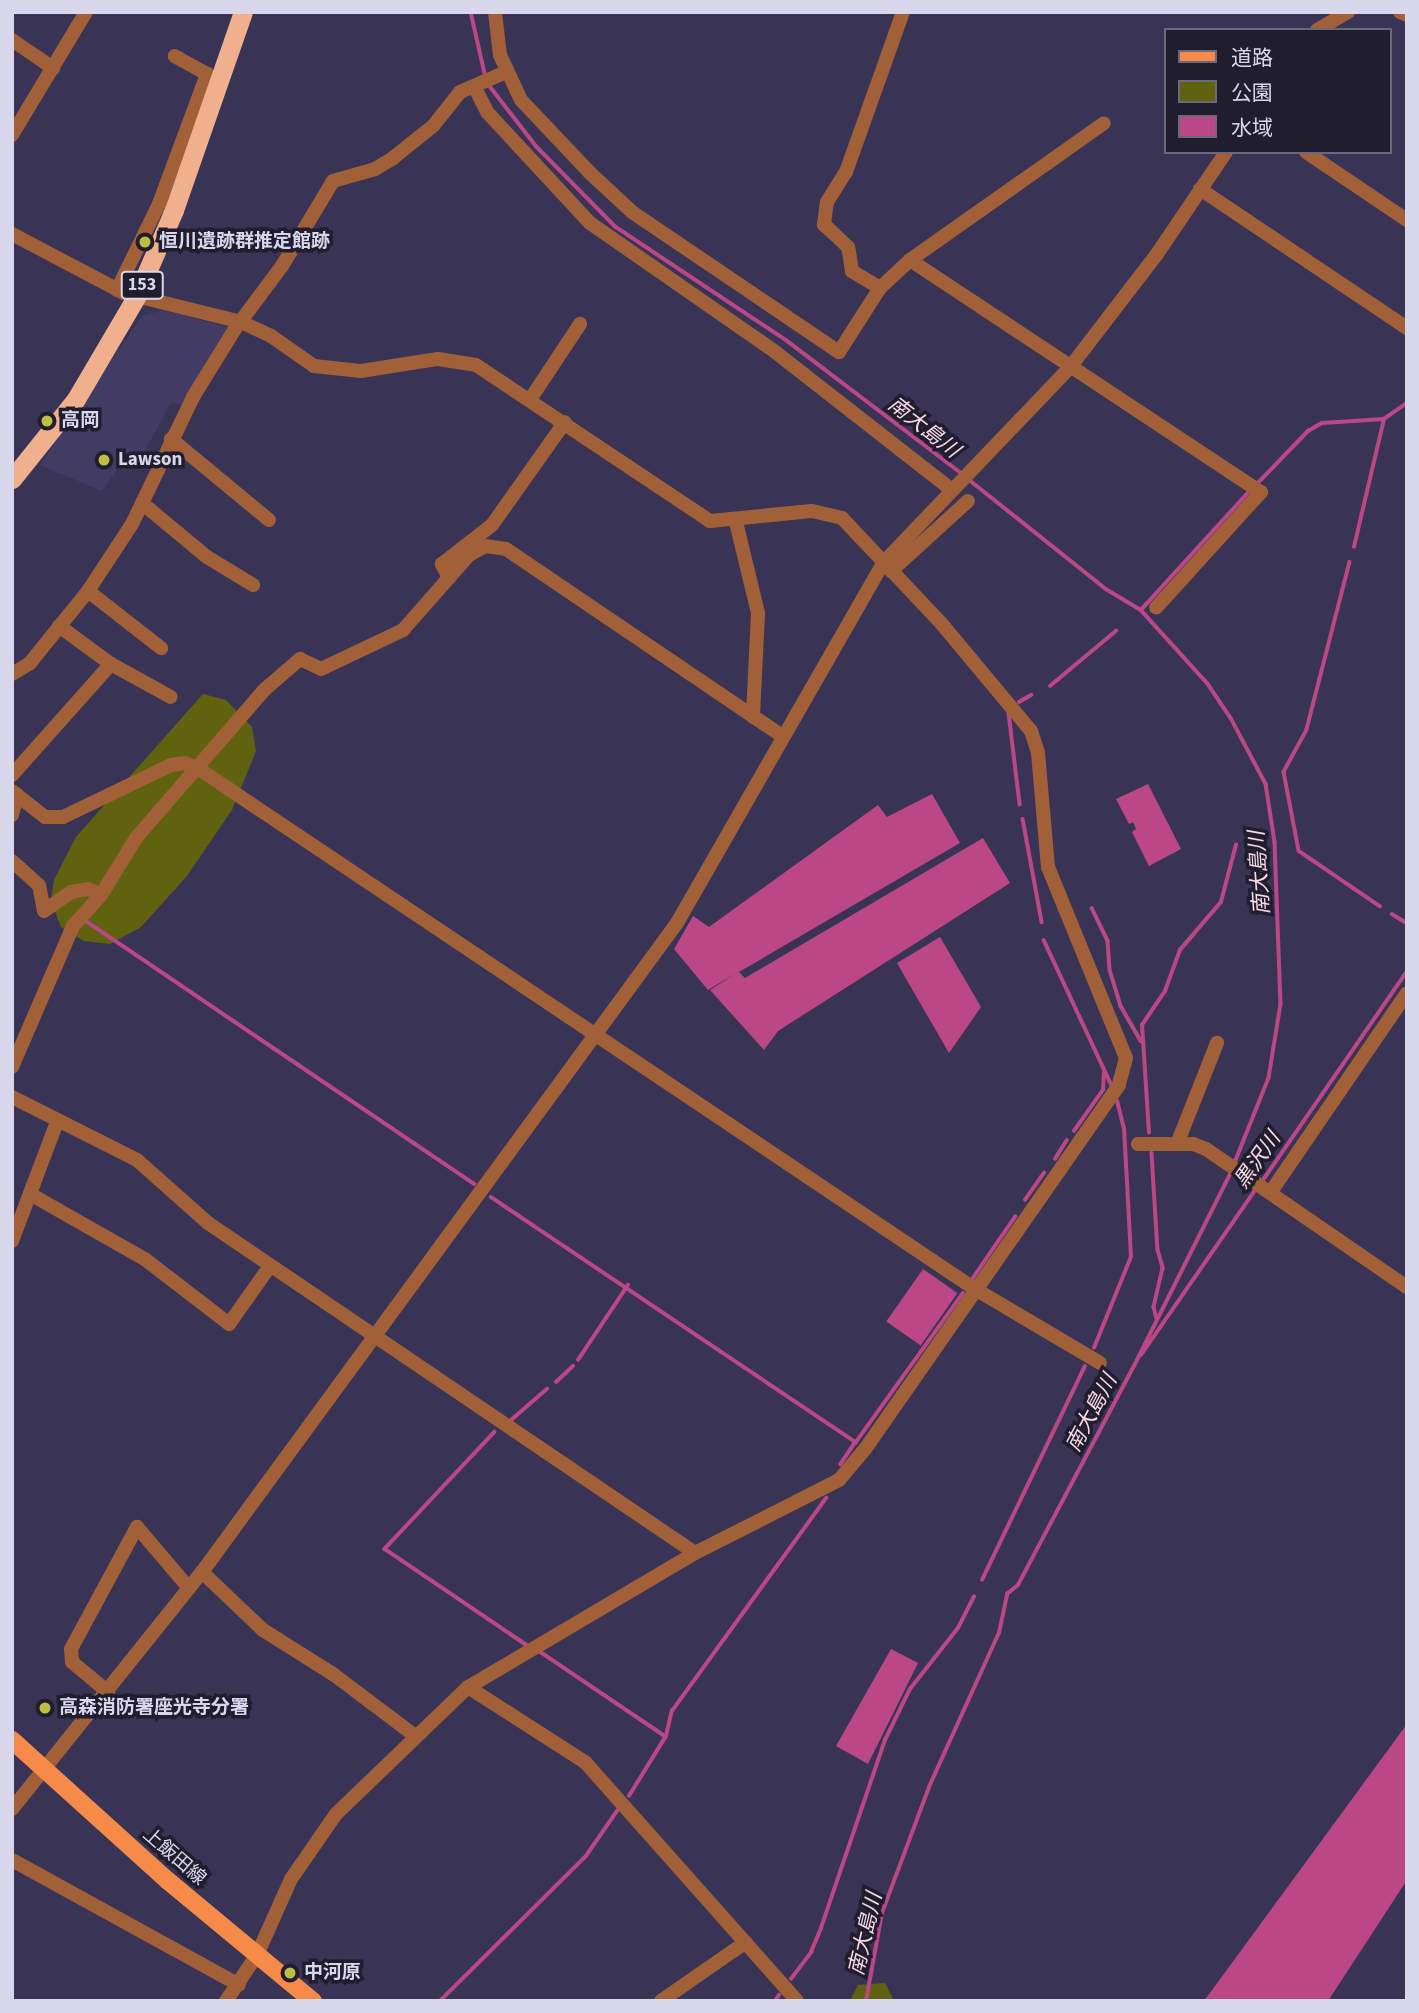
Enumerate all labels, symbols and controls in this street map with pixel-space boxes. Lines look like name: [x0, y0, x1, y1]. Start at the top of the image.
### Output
legend: [1164, 28, 1391, 154]
text: 道路: [1231, 43, 1273, 73]
text: 公園: [1231, 78, 1273, 108]
text: 水域: [1231, 113, 1273, 143]
place label: 恒川遺跡群推定館跡: [159, 231, 330, 253]
marker: 恒川遺跡群推定館跡: [137, 234, 153, 250]
road number: 153: [119, 270, 165, 300]
water label: 南大島川: [883, 391, 965, 463]
place label: 高岡: [61, 410, 99, 432]
marker: 高岡: [39, 413, 55, 429]
place label: Lawson: [118, 449, 182, 471]
marker: Lawson: [96, 452, 112, 468]
water label: 南大島川: [1244, 830, 1274, 916]
water label: 黒沢川: [1229, 1127, 1285, 1193]
water label: 南大島川: [1060, 1370, 1122, 1456]
place label: 高森消防署座光寺分署: [59, 1697, 249, 1719]
marker: 高森消防署座光寺分署: [37, 1700, 53, 1716]
street label: 上飯田線: [138, 1823, 210, 1891]
water label: 南大島川: [843, 1890, 887, 1978]
place label: 中河原: [304, 1962, 361, 1984]
marker: 中河原: [282, 1965, 298, 1981]

